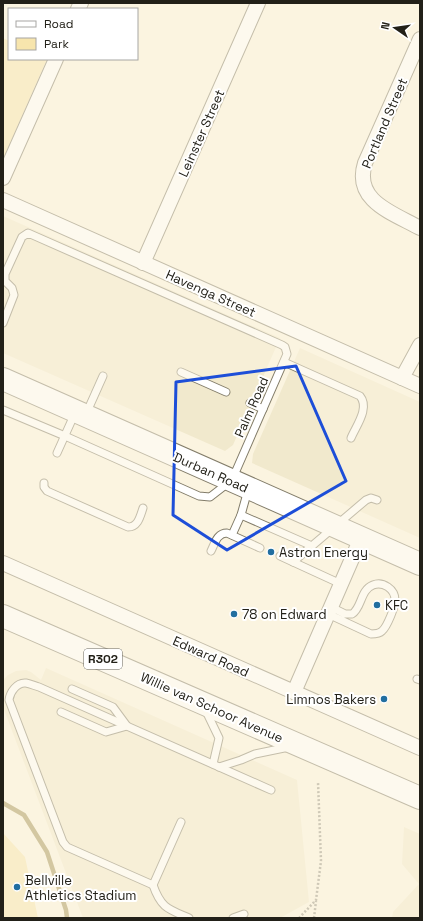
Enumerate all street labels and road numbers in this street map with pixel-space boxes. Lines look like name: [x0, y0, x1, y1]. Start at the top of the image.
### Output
street label: Portland Street: [358, 75, 411, 171]
street label: Leinster Street: [175, 87, 228, 180]
street label: Havenga Street: [163, 266, 259, 321]
street label: Palm Road: [231, 374, 272, 440]
street label: Durban Road: [171, 448, 251, 497]
street label: Edward Road: [170, 632, 252, 681]
road number: R302: [84, 649, 122, 669]
street label: Willie van Schoor Avenue: [138, 668, 286, 747]

